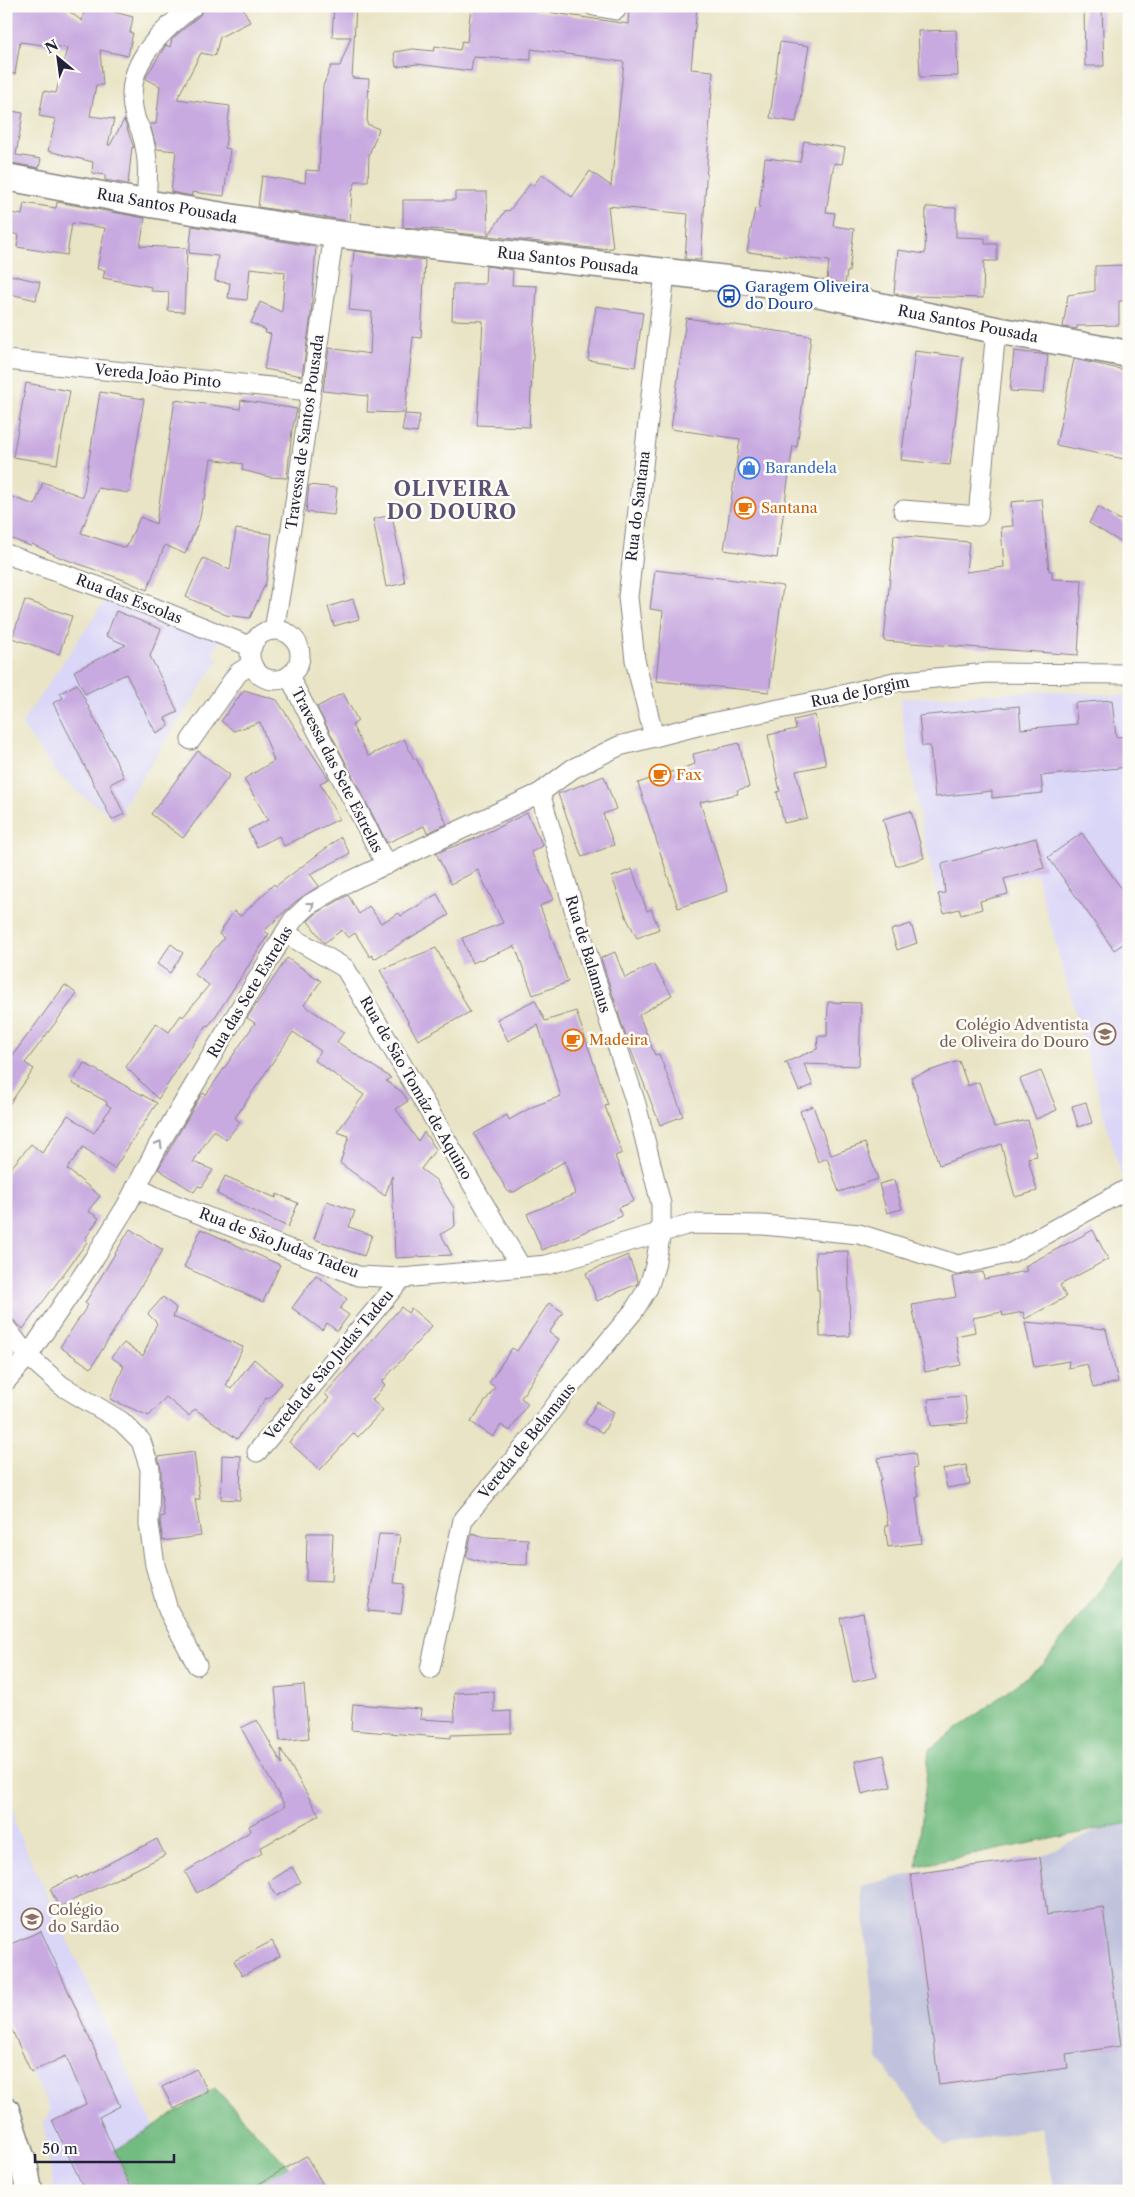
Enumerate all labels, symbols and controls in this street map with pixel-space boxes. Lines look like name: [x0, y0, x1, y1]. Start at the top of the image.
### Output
north arrow: [32, 32, 82, 82]
text: N: [42, 36, 61, 57]
street label: Rua Santos Pousada: [95, 184, 239, 227]
street label: Rua Santos Pousada: [496, 242, 640, 279]
place label: Garagem Oliveira do Douro: [745, 277, 869, 313]
bus stop icon: Garagem Oliveira do Douro: [717, 284, 741, 308]
street label: Rua Santos Pousada: [896, 301, 1040, 346]
street label: Travessa de Santos Pousada: [281, 333, 328, 531]
street label: Vereda João Pinto: [93, 359, 222, 392]
street label: Rua do Santana: [621, 450, 654, 562]
shop icon: Barandela: [737, 456, 761, 480]
place label: Barandela: [765, 458, 837, 477]
district label: OLIVEIRA DO DOURO: [387, 477, 517, 524]
cafe icon: Santana: [733, 496, 757, 520]
place label: Santana: [761, 498, 818, 517]
street label: Rua das Escolas: [73, 570, 185, 628]
street label: Rua de Jorgim: [809, 672, 911, 711]
street label: Travessa das Sete Estrelas: [287, 684, 387, 856]
cafe icon: Fax: [648, 763, 672, 787]
place label: Fax: [676, 765, 702, 784]
street label: Rua de Balamaus: [562, 893, 615, 1015]
one-way arrow: [305, 902, 314, 910]
street label: Rua das Sete Estrelas: [203, 923, 296, 1061]
street label: Rua de São Tomáz de Aquino: [356, 993, 477, 1183]
place label: Colégio Adventista de Oliveira do Douro: [939, 1015, 1089, 1051]
school or university icon: Colégio Adventista de Oliveira do Douro: [1093, 1022, 1117, 1046]
cafe icon: Madeira: [561, 1028, 585, 1052]
place label: Madeira: [589, 1030, 648, 1049]
one-way arrow: [153, 1141, 163, 1150]
street label: Rua de São Judas Tadeu: [197, 1203, 362, 1282]
street label: Vereda de São Judas Tadeu: [259, 1285, 397, 1445]
street label: Vereda de Belamaus: [473, 1379, 579, 1503]
place label: Colégio do Sardão: [48, 1900, 120, 1936]
school or university icon: Colégio do Sardão: [20, 1907, 44, 1931]
scale bar: [35, 2132, 174, 2164]
text: 50 m: [42, 2139, 78, 2158]

